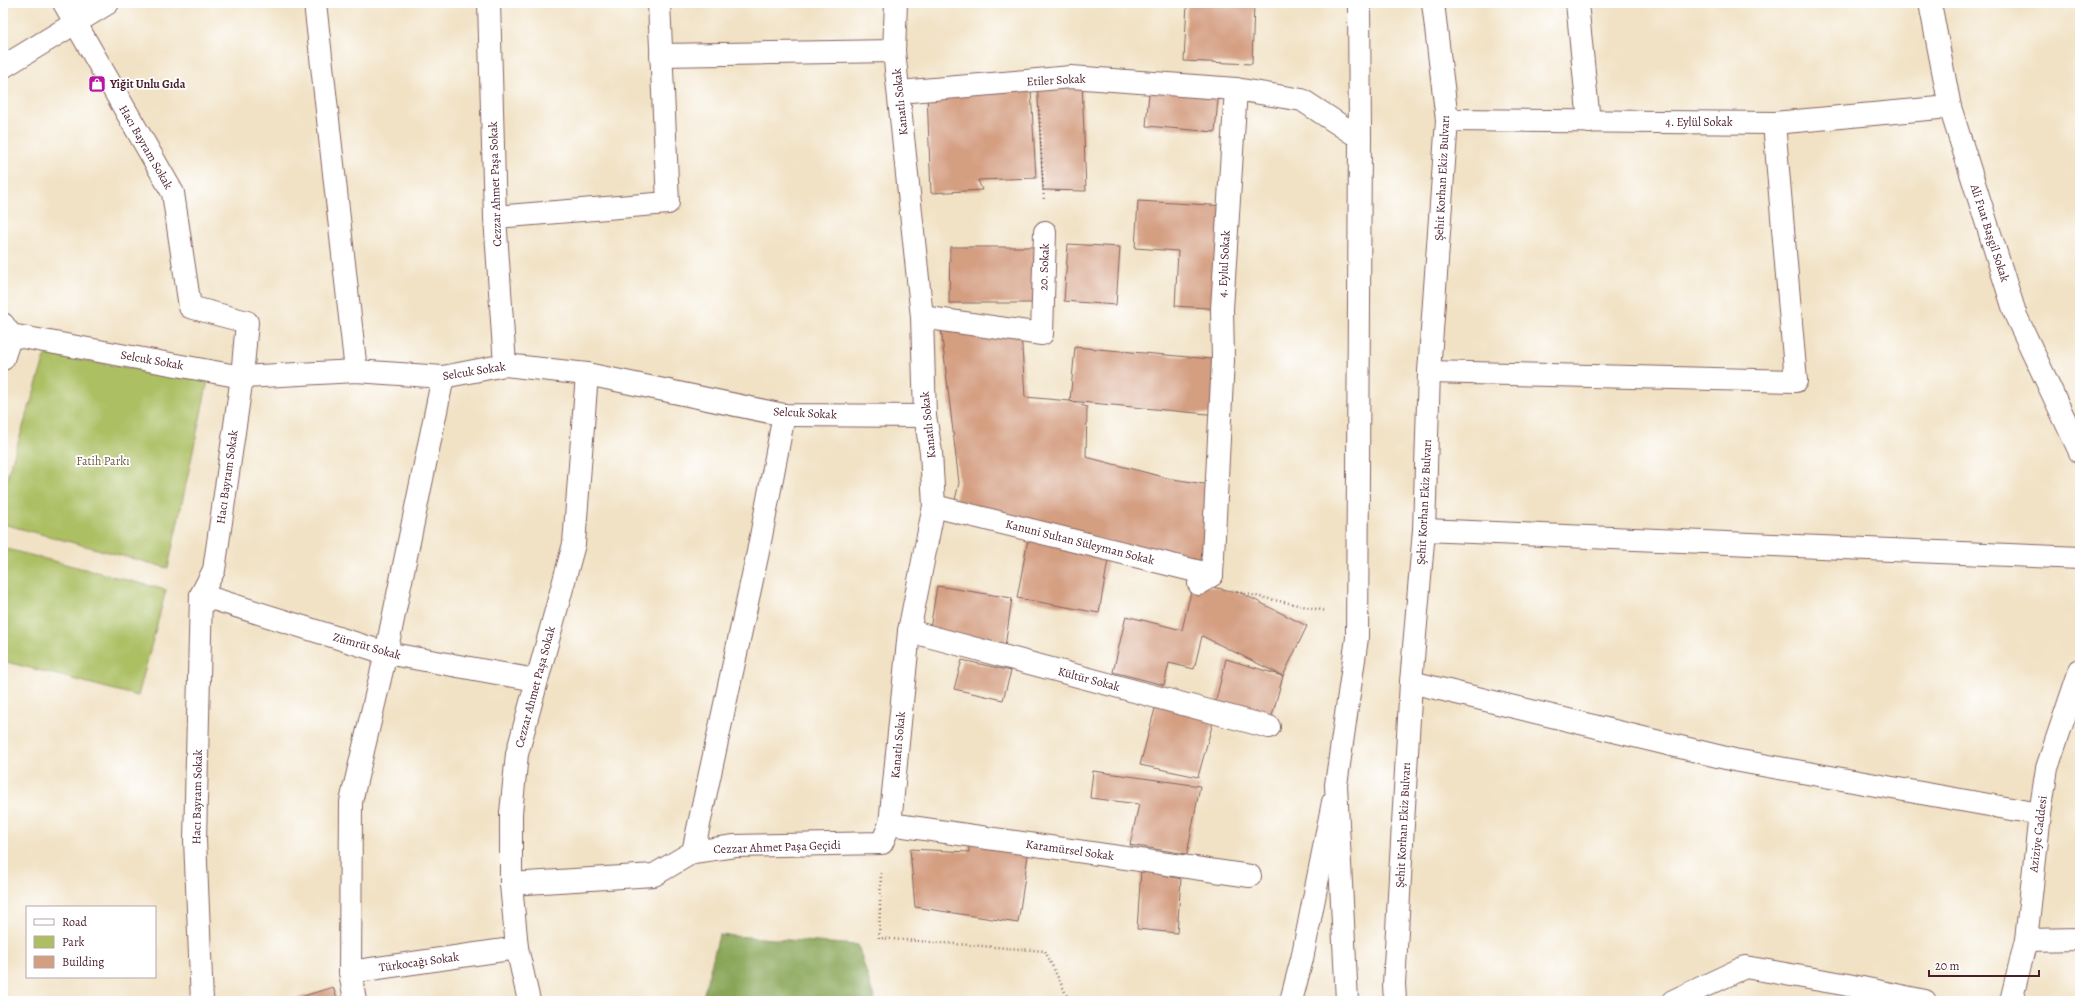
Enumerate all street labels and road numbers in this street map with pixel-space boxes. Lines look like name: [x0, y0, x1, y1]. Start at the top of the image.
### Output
street label: Kanatlı Sokak: [889, 68, 911, 136]
street label: Etiler Sokak: [1026, 70, 1086, 90]
street label: Hacı Bayram Sokak: [115, 102, 177, 192]
street label: 4. Eylül Sokak: [1665, 114, 1733, 130]
street label: Şehit Korhan Ekiz Bulvarı: [1431, 115, 1453, 241]
street label: Cezzar Ahmet Paşa Sokak: [485, 121, 505, 247]
street label: Ali Fuat Başgil Sokak: [1966, 181, 2013, 284]
street label: 4. Eylul Sokak: [1214, 230, 1234, 298]
street label: 20. Sokak: [1035, 243, 1053, 291]
street label: Selcuk Sokak: [119, 347, 185, 373]
street label: Selcuk Sokak: [441, 358, 507, 384]
street label: Kanatlı Sokak: [917, 391, 939, 459]
street label: Selcuk Sokak: [773, 403, 837, 423]
street label: Hacı Bayram Sokak: [212, 429, 242, 525]
street label: Şehit Korhan Ekiz Bulvarı: [1413, 439, 1435, 565]
street label: Kanuni Sultan Süleyman Sokak: [1004, 516, 1156, 568]
street label: Cezzar Ahmet Paşa Sokak: [511, 624, 559, 750]
street label: Zümrüt Sokak: [331, 629, 403, 663]
street label: Kültür Sokak: [1056, 663, 1122, 695]
street label: Kanatlı Sokak: [887, 711, 909, 779]
street label: Hacı Bayram Sokak: [188, 749, 206, 845]
street label: Şehit Korhan Ekiz Bulvarı: [1392, 762, 1414, 888]
street label: Aziziye Caddesi: [2025, 795, 2051, 874]
street label: Karamürsel Sokak: [1025, 836, 1115, 864]
street label: Cezzar Ahmet Paşa Geçidi: [713, 837, 841, 857]
street label: Türkocağı Sokak: [378, 948, 460, 976]

